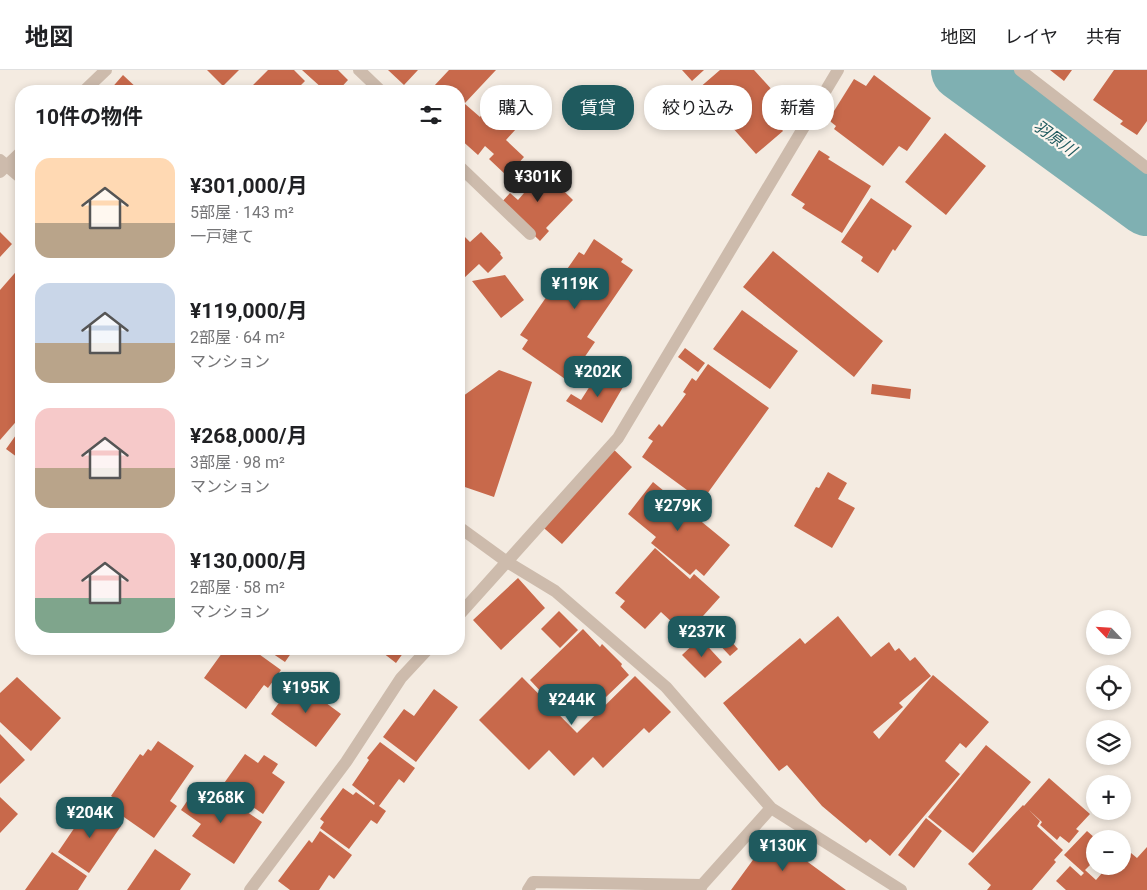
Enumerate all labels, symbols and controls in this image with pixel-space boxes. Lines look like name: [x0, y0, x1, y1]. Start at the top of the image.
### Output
text: 地図: [25, 23, 73, 51]
text: 地図: [941, 26, 977, 47]
text: レイヤ: [1005, 26, 1058, 47]
text: 共有: [1086, 26, 1122, 47]
chip: 購入: [480, 85, 552, 130]
chip: 賃貸: [562, 85, 634, 130]
chip: 絞り込み: [644, 85, 752, 130]
chip: 新着: [762, 85, 834, 130]
icon: filters: [417, 101, 445, 129]
text: 10件の物件: [35, 105, 143, 129]
water label: 羽原川: [1030, 116, 1082, 161]
pin: ¥301K: [503, 160, 573, 203]
text: ¥301K: [515, 167, 561, 186]
text: ¥301,000/月: [190, 174, 308, 198]
icon: home: [75, 178, 135, 238]
text: 5部屋 · 143 m²: [190, 203, 294, 222]
text: 一戸建て: [190, 227, 254, 246]
pin: ¥119K: [540, 268, 610, 310]
text: ¥119K: [552, 274, 598, 293]
text: ¥119,000/月: [190, 299, 308, 323]
icon: home: [75, 303, 135, 363]
text: 2部屋 · 64 m²: [190, 328, 285, 347]
text: マンション: [190, 352, 270, 371]
pin: ¥202K: [563, 356, 633, 398]
text: ¥202K: [575, 362, 621, 381]
text: ¥268,000/月: [190, 424, 308, 448]
icon: home: [75, 428, 135, 488]
text: 3部屋 · 98 m²: [190, 453, 285, 472]
text: マンション: [190, 477, 270, 496]
pin: ¥279K: [643, 490, 713, 532]
text: ¥279K: [655, 496, 701, 515]
text: ¥130,000/月: [190, 549, 308, 573]
icon: home: [75, 553, 135, 613]
text: 2部屋 · 58 m²: [190, 578, 285, 597]
text: マンション: [190, 602, 270, 621]
north arrow: [1086, 610, 1131, 655]
map controls: [1086, 610, 1131, 875]
pin: ¥237K: [667, 616, 737, 658]
text: ¥237K: [679, 622, 725, 641]
button: locate: [1086, 665, 1131, 710]
pin: ¥195K: [271, 672, 341, 714]
text: ¥195K: [283, 678, 329, 697]
pin: ¥244K: [537, 684, 607, 726]
text: ¥244K: [549, 690, 595, 709]
button: layers: [1086, 720, 1131, 765]
button: +: [1086, 775, 1131, 820]
pin: ¥268K: [186, 782, 256, 824]
text: ¥268K: [198, 788, 244, 807]
pin: ¥204K: [55, 796, 125, 839]
text: ¥204K: [67, 803, 113, 822]
pin: ¥130K: [748, 830, 818, 872]
button: −: [1086, 830, 1131, 875]
text: ¥130K: [760, 836, 806, 855]

